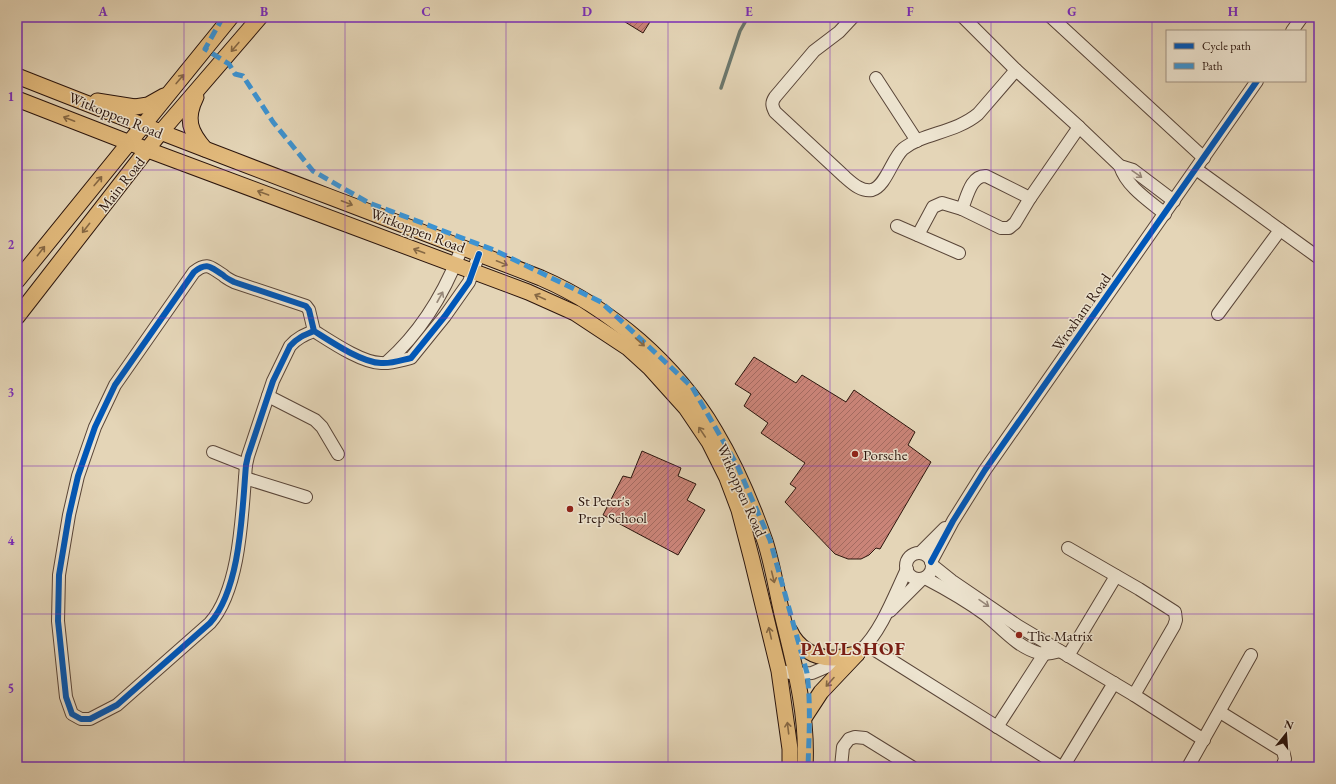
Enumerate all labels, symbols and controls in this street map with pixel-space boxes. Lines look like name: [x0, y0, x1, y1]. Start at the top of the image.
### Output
text: A: [97, 3, 108, 20]
text: B: [260, 3, 268, 20]
text: C: [421, 3, 431, 20]
text: D: [582, 3, 592, 20]
text: E: [745, 3, 753, 20]
text: F: [906, 3, 914, 20]
text: G: [1067, 3, 1077, 20]
text: H: [1228, 3, 1239, 20]
legend: [1166, 30, 1306, 82]
text: Cycle path: [1202, 38, 1251, 54]
one-way arrow: [230, 42, 239, 52]
text: Path: [1202, 58, 1223, 74]
one-way arrow: [175, 74, 184, 84]
street label: Witkoppen Road: [66, 87, 166, 143]
text: 1: [8, 88, 15, 105]
one-way arrow: [64, 115, 76, 123]
street label: Main Road: [93, 152, 149, 216]
one-way arrow: [1131, 169, 1142, 178]
one-way arrow: [93, 176, 102, 187]
one-way arrow: [257, 189, 270, 196]
one-way arrow: [341, 199, 353, 207]
street label: Witkoppen Road: [368, 203, 468, 257]
one-way arrow: [82, 223, 90, 234]
text: 2: [8, 236, 15, 253]
one-way arrow: [36, 246, 45, 257]
one-way arrow: [414, 246, 426, 254]
one-way arrow: [495, 259, 507, 267]
street label: Wroxham Road: [1047, 269, 1115, 355]
one-way arrow: [436, 291, 444, 303]
one-way arrow: [534, 293, 546, 300]
one-way arrow: [634, 337, 645, 346]
text: 3: [8, 384, 15, 401]
one-way arrow: [698, 426, 706, 437]
street label: Witkoppen Road: [713, 440, 771, 540]
place label: Porsche: [863, 445, 908, 464]
marker: Porsche: [850, 449, 860, 459]
place label: St Peter's Prep School: [578, 491, 647, 527]
marker: St Peter's Prep School: [565, 504, 575, 514]
text: 4: [8, 532, 15, 549]
one-way arrow: [770, 570, 778, 583]
one-way arrow: [978, 599, 989, 607]
place label: The Matrix: [1027, 626, 1093, 645]
one-way arrow: [766, 627, 774, 640]
marker: The Matrix: [1014, 630, 1024, 640]
district label: PAULSHOF: [800, 636, 906, 661]
one-way arrow: [825, 677, 834, 687]
text: 5: [8, 680, 14, 697]
north arrow: [1266, 714, 1306, 754]
text: N: [1283, 716, 1295, 732]
one-way arrow: [784, 722, 792, 735]

